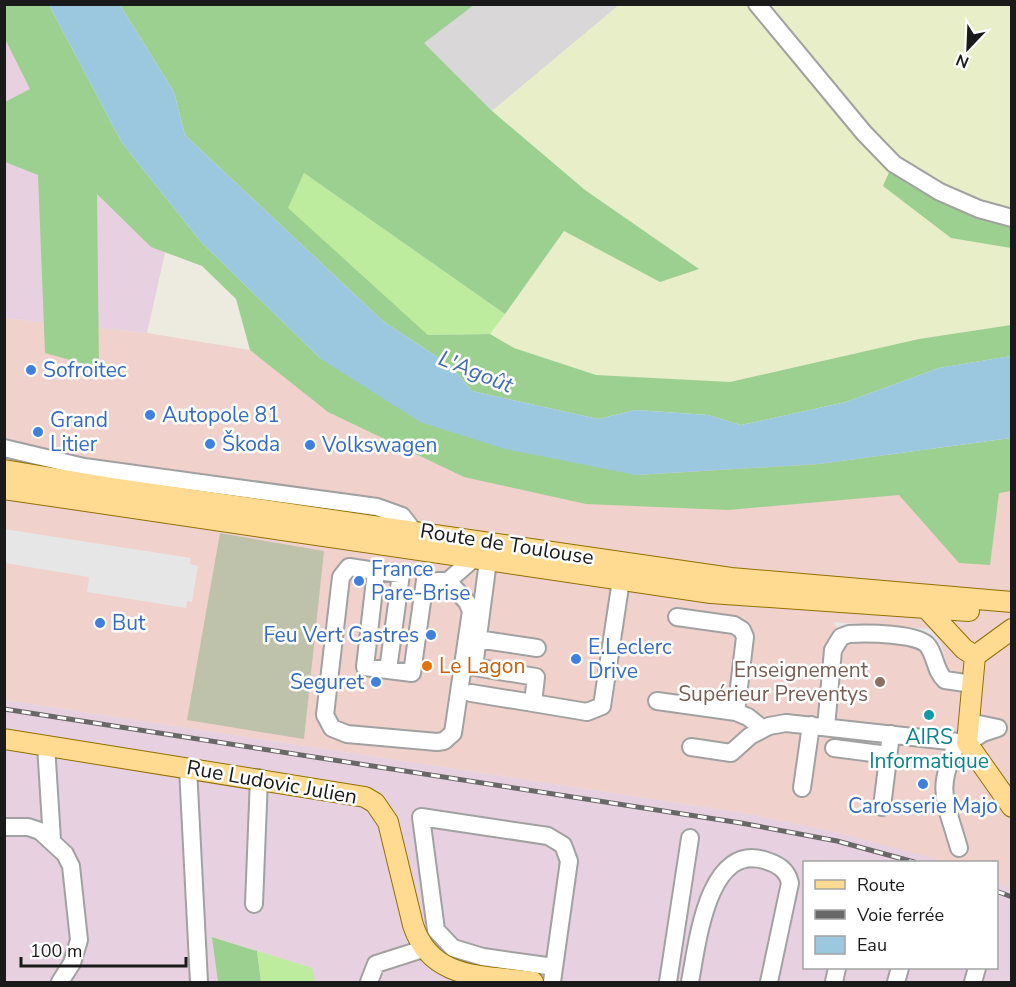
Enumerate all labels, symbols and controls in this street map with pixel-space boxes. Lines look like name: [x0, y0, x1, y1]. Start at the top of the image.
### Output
north arrow: [938, 18, 998, 78]
text: N: [953, 48, 972, 73]
water label: L'Agoût: [434, 343, 519, 401]
place label: Sofroitec: [43, 356, 127, 384]
marker: Sofroitec: [24, 363, 38, 377]
place label: Autopole 81: [162, 401, 280, 429]
place label: Grand Litier: [50, 406, 108, 458]
marker: Autopole 81: [143, 408, 157, 422]
marker: Grand Litier: [31, 425, 45, 439]
place label: Škoda: [222, 430, 280, 458]
place label: Volkswagen: [321, 431, 437, 459]
marker: Škoda: [203, 437, 217, 451]
marker: Volkswagen: [303, 438, 317, 452]
street label: Route de Toulouse: [418, 516, 596, 572]
place label: France Pare-Brise: [371, 555, 470, 607]
marker: France Pare-Brise: [352, 574, 366, 588]
place label: But: [112, 609, 146, 637]
marker: But: [93, 616, 107, 630]
place label: Feu Vert Castres: [263, 621, 419, 649]
marker: Feu Vert Castres: [424, 628, 438, 642]
place label: E.Leclerc Drive: [588, 633, 672, 685]
place label: Le Lagon: [439, 652, 525, 680]
marker: E.Leclerc Drive: [569, 652, 583, 666]
place label: Enseignement Supérieur Preventys: [678, 656, 869, 708]
marker: Le Lagon: [420, 659, 434, 673]
place label: Seguret: [290, 668, 365, 696]
marker: Seguret: [369, 675, 383, 689]
marker: Enseignement Supérieur Preventys: [873, 675, 887, 689]
marker: AIRS Informatique: [922, 708, 936, 722]
place label: AIRS Informatique: [869, 723, 989, 775]
street label: Rue Ludovic Julien: [185, 753, 359, 811]
marker: Carosserie Majo: [916, 777, 930, 791]
place label: Carosserie Majo: [848, 792, 998, 820]
legend: [803, 861, 998, 969]
text: Route: [857, 873, 905, 897]
text: Voie ferrée: [856, 903, 944, 927]
scale bar: [21, 930, 186, 968]
text: Eau: [857, 933, 887, 957]
text: 100 m: [30, 939, 82, 963]

